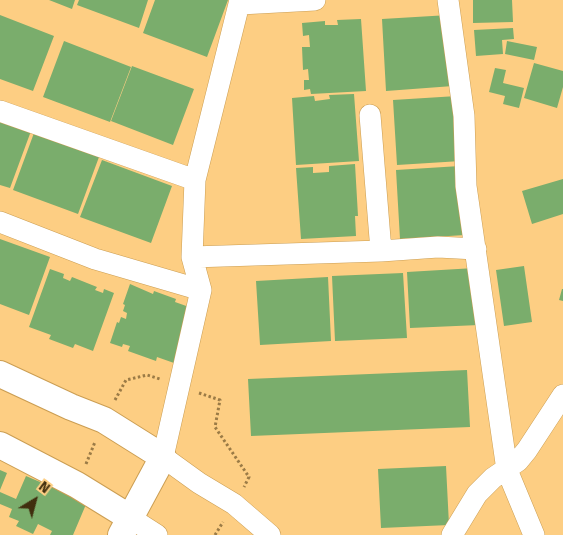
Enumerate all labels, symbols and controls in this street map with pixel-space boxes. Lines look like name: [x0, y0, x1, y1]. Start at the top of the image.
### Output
north arrow: [10, 475, 60, 525]
text: N: [35, 478, 53, 497]

